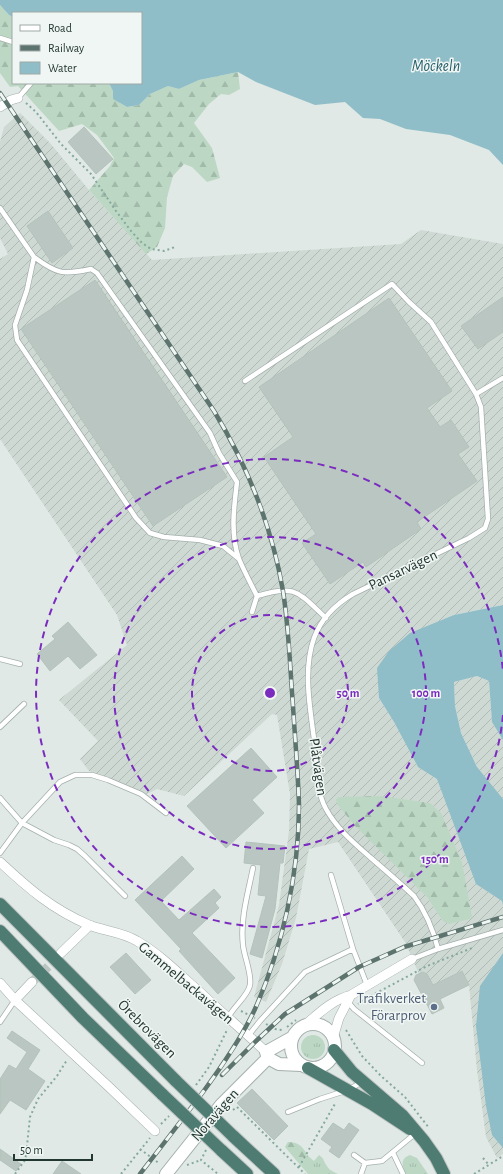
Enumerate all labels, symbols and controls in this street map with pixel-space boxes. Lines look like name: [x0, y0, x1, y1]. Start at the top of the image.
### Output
legend: [12, 12, 142, 84]
text: Road: [48, 22, 72, 34]
text: Railway: [48, 42, 84, 55]
water label: Möckeln: [412, 58, 460, 74]
text: Water: [48, 62, 77, 74]
street label: Pansarvägen: [366, 547, 440, 593]
centre of rings: [263, 686, 277, 700]
text: 50 m: [337, 687, 360, 699]
text: 100 m: [412, 687, 440, 699]
street label: Plåtvägen: [307, 737, 329, 797]
text: 150 m: [421, 853, 449, 865]
street label: Gammelbackavägen: [136, 939, 236, 1027]
place label: Trafikverket Förarprov: [357, 991, 427, 1023]
street label: Örebrovägen: [115, 995, 181, 1061]
marker: Trafikverket Förarprov: [429, 1002, 439, 1012]
street label: Noravägen: [188, 1086, 242, 1144]
scale bar: [14, 1136, 92, 1162]
text: 50 m: [20, 1144, 43, 1156]

